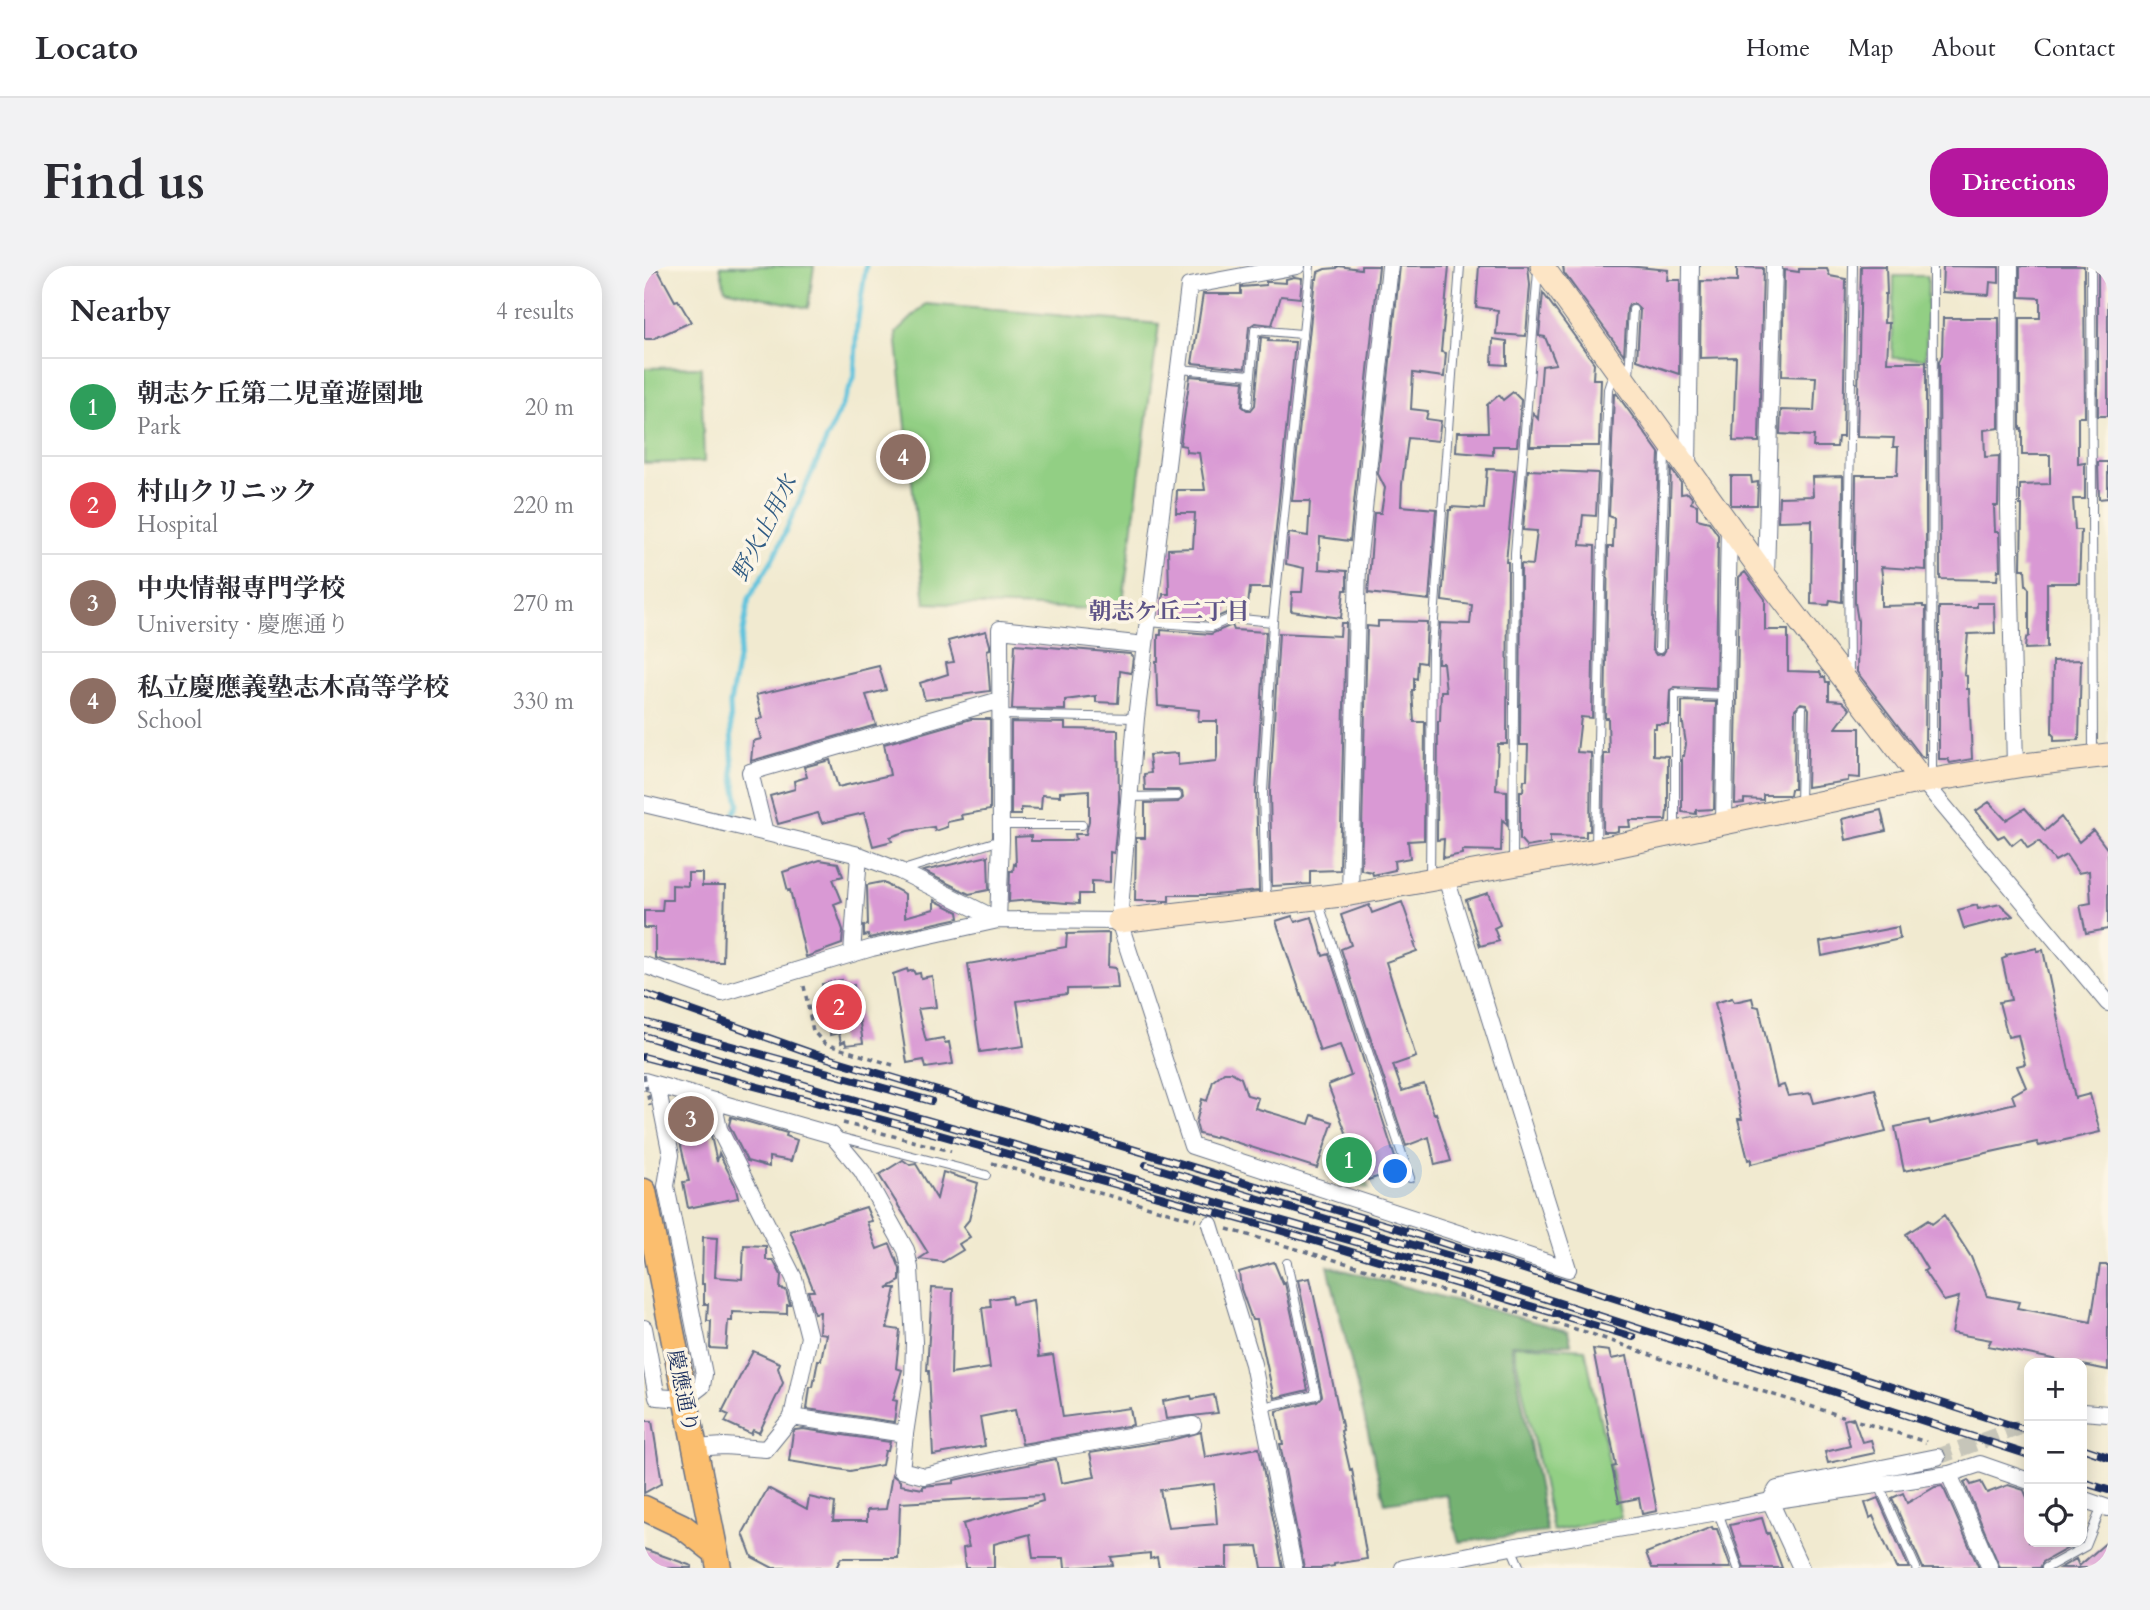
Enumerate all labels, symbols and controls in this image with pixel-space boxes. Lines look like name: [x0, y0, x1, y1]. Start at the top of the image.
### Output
text: Locato: [35, 26, 138, 71]
text: Home: [1746, 32, 1810, 65]
text: Map: [1848, 32, 1894, 65]
text: About: [1932, 32, 1996, 65]
text: Contact: [2034, 32, 2115, 65]
button: Directions: [1930, 148, 2108, 217]
text: Find us: [42, 149, 205, 216]
text: Nearby: [70, 291, 171, 332]
text: 4 results: [496, 296, 574, 327]
text: 朝志ケ丘第二児童遊園地: [137, 376, 423, 411]
text: 1: [87, 392, 99, 423]
text: 20 m: [525, 392, 574, 423]
text: Park: [137, 411, 181, 442]
pin: 4: [880, 431, 926, 483]
water label: 野火止用水: [725, 468, 805, 586]
text: 村山クリニック: [137, 474, 317, 509]
text: 2: [87, 490, 99, 521]
text: 220 m: [513, 490, 574, 521]
text: Hospital: [137, 509, 218, 540]
text: 中央情報専門学校: [137, 571, 345, 606]
text: 3: [87, 588, 99, 619]
text: 270 m: [513, 588, 574, 619]
district label: 朝志ケ丘二丁目: [1089, 596, 1250, 627]
text: University · 慶應通り: [137, 609, 350, 640]
text: 私立慶應義塾志木高等学校: [137, 670, 449, 705]
text: 4: [87, 686, 99, 717]
text: 330 m: [513, 686, 574, 717]
text: School: [137, 705, 202, 736]
pin: 2: [816, 981, 862, 1033]
pin: 3: [668, 1093, 714, 1145]
pin: 1: [1326, 1134, 1372, 1186]
your location: [1378, 1154, 1412, 1188]
street label: 慶應通り: [660, 1347, 705, 1435]
map controls: [2024, 1358, 2087, 1547]
button: +: [2024, 1358, 2087, 1421]
button: −: [2024, 1421, 2087, 1484]
button: locate: [2024, 1484, 2087, 1547]

